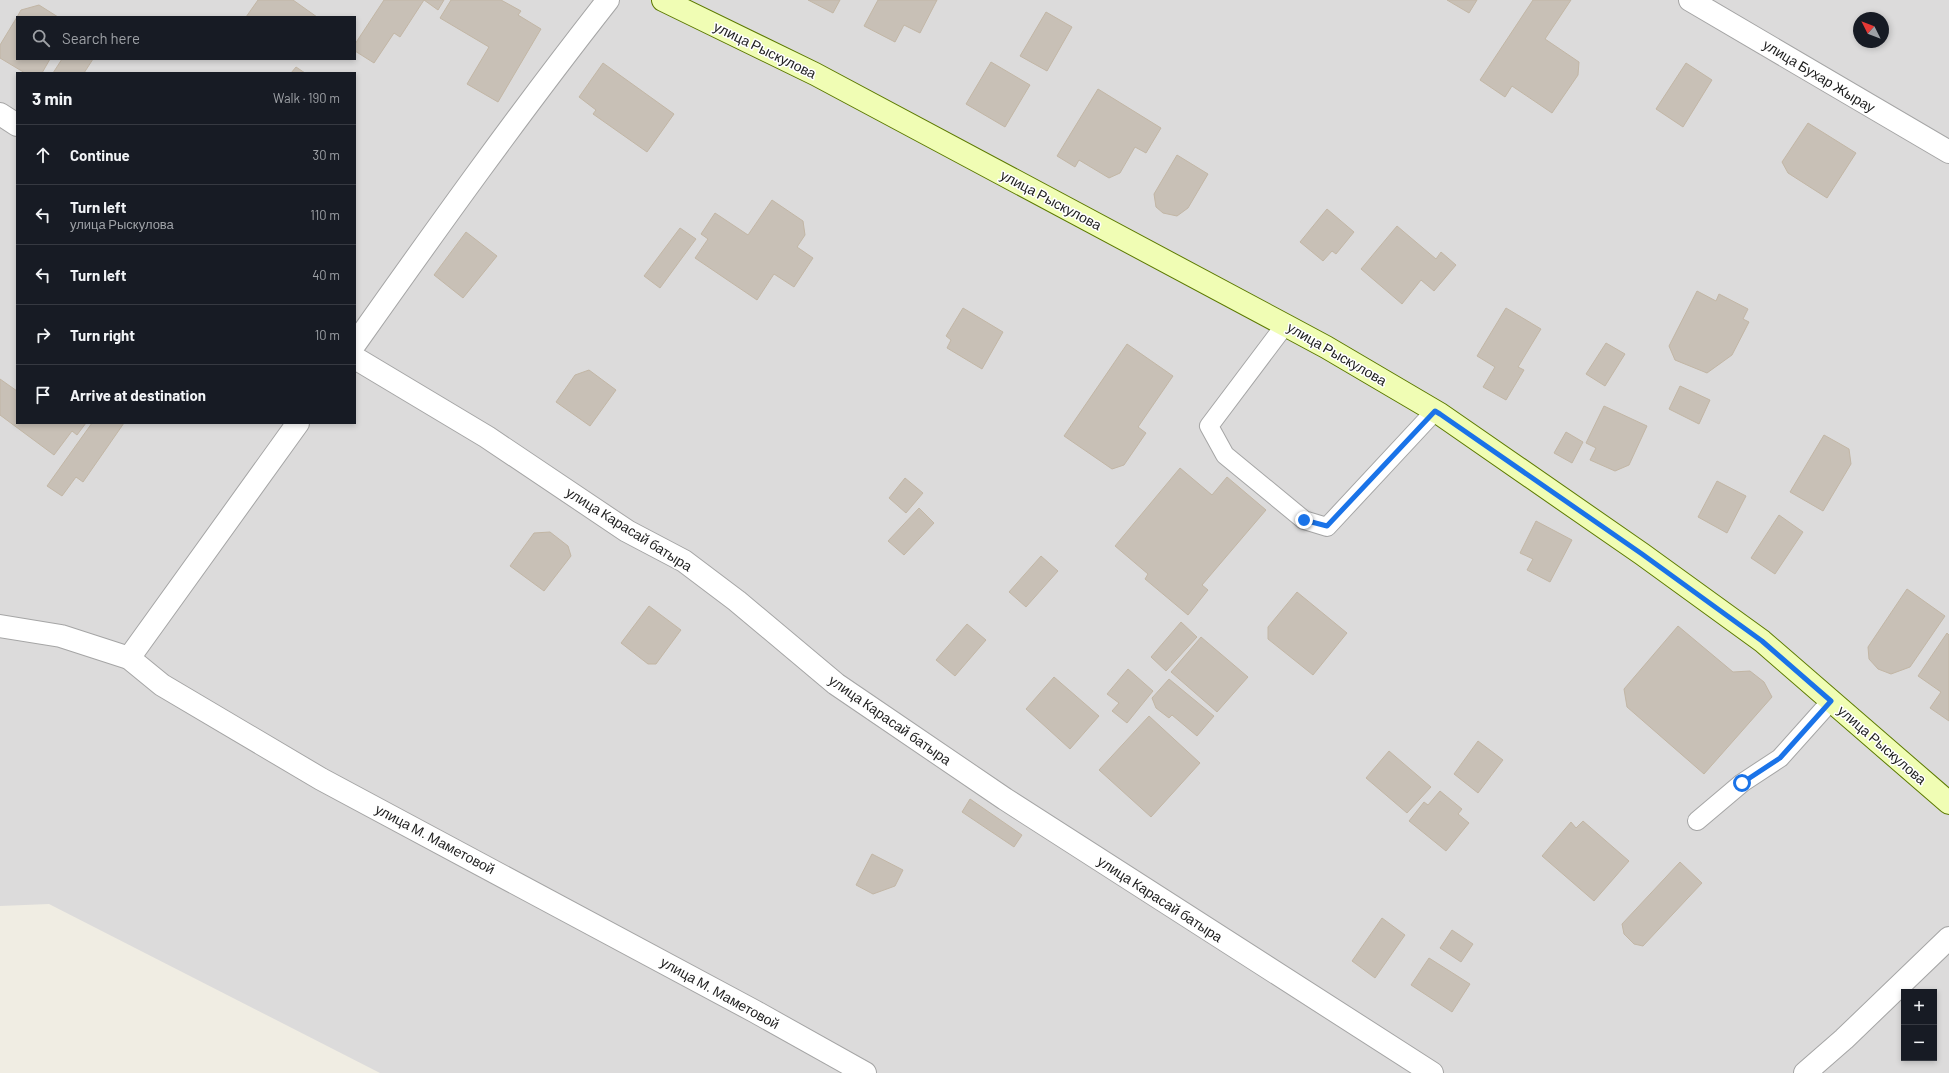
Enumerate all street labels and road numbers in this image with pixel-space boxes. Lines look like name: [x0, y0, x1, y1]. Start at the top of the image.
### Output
street label: улица Рыскулова: [711, 17, 819, 82]
street label: улица Бухар Жырау: [1760, 35, 1878, 116]
street label: улица Рыскулова: [998, 166, 1105, 233]
street label: улица Рыскулова: [1285, 318, 1390, 389]
street label: улица Карасай батыра: [563, 483, 696, 574]
street label: улица Карасай батыра: [826, 671, 955, 768]
street label: улица Рыскулова: [1835, 702, 1930, 788]
street label: улица М. Маметовой: [372, 800, 498, 877]
street label: улица Карасай батыра: [1095, 852, 1226, 945]
street label: улица М. Маметовой: [658, 953, 783, 1032]

